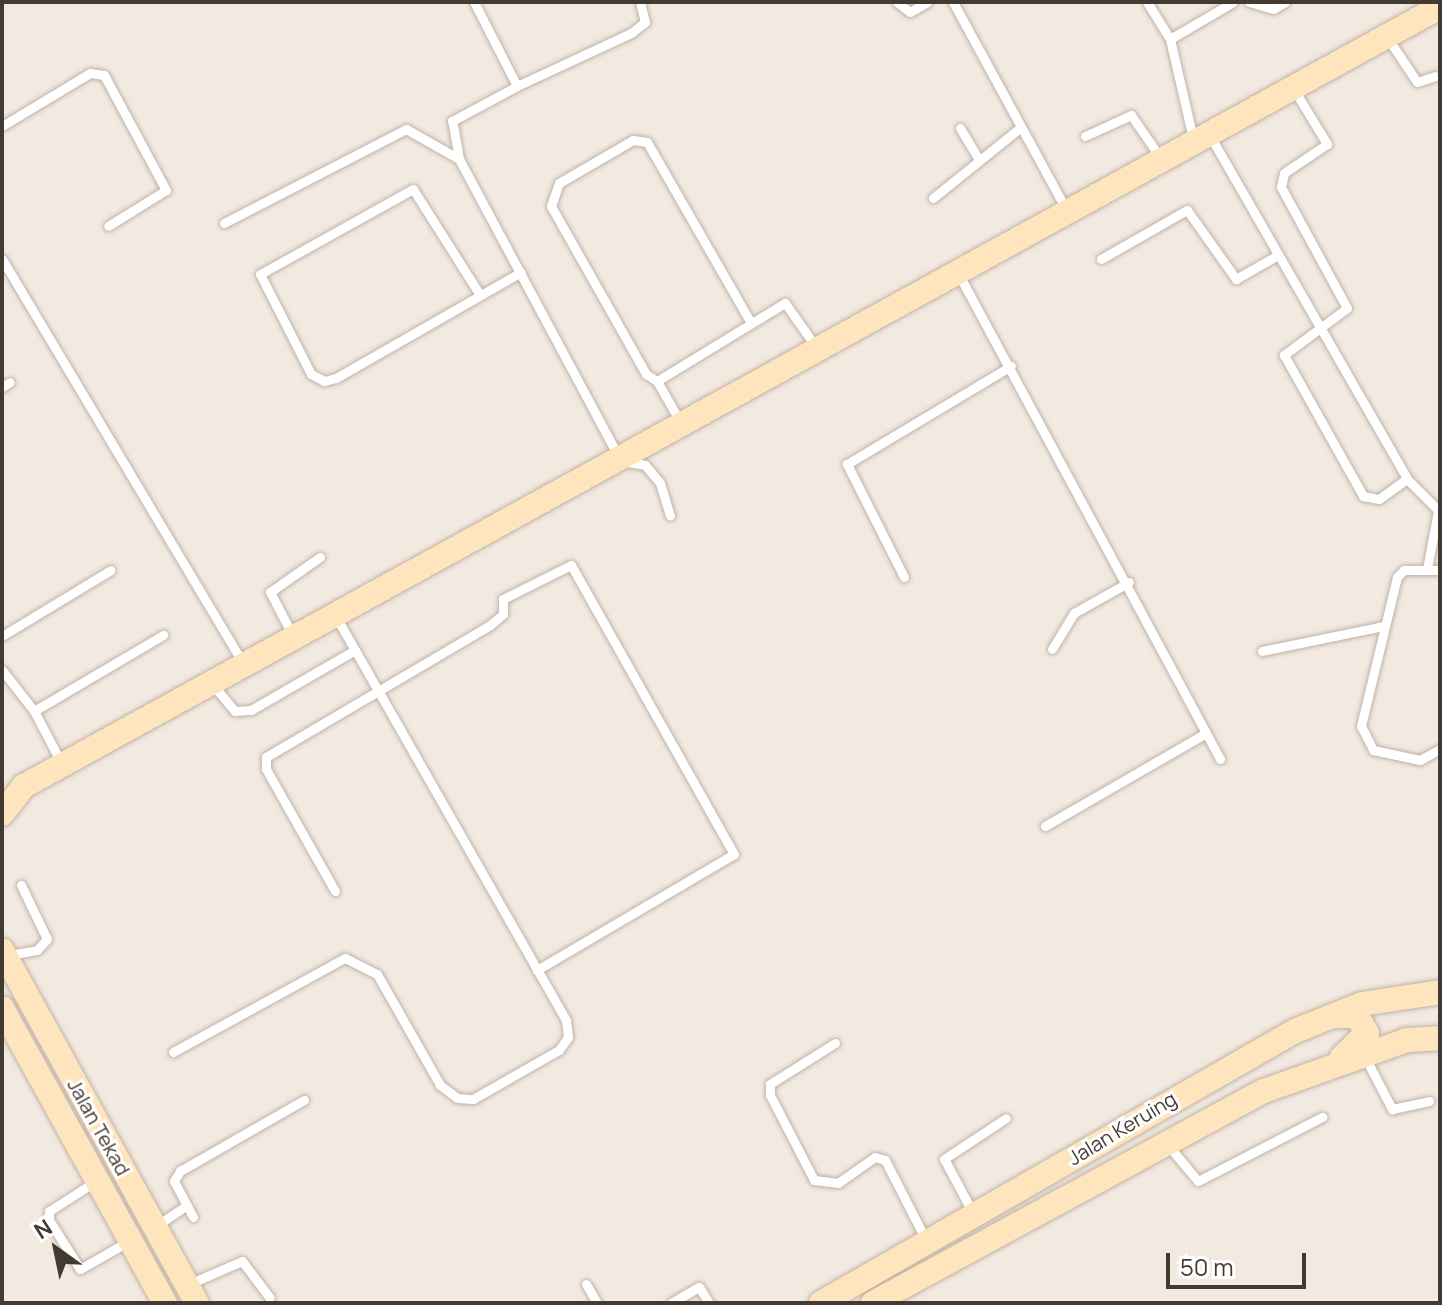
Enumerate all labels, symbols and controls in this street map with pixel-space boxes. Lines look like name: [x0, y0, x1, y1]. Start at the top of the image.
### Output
street label: Jalan Tekad: [63, 1074, 135, 1180]
street label: Jalan Keruing: [1063, 1086, 1181, 1170]
north arrow: [16, 1209, 96, 1289]
text: N: [28, 1212, 58, 1246]
scale bar: [1170, 1237, 1310, 1287]
text: 50 m: [1180, 1250, 1234, 1283]

